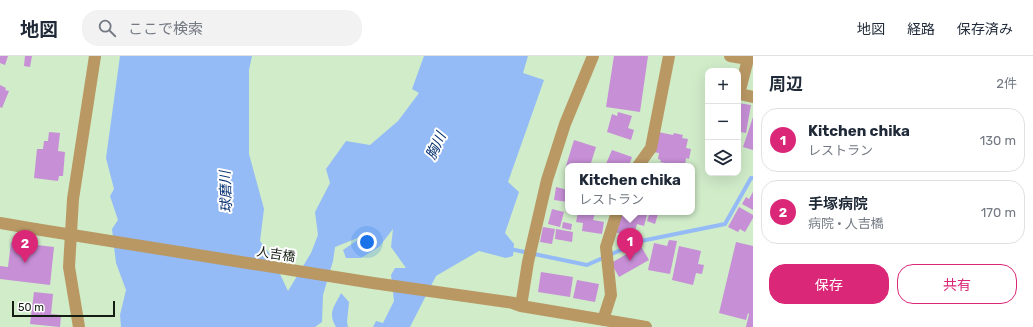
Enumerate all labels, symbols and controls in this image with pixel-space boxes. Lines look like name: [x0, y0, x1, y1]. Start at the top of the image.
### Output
search box: [82, 10, 362, 46]
icon: search: [96, 17, 118, 39]
text: 地図: [20, 18, 58, 41]
text: ここで検索: [128, 20, 203, 38]
text: 地図: [857, 21, 885, 38]
text: 経路: [907, 21, 935, 38]
text: 保存済み: [957, 21, 1013, 38]
map controls: [705, 68, 741, 176]
button: +: [705, 68, 741, 104]
text: 周辺: [769, 74, 803, 94]
text: 2件: [996, 76, 1017, 91]
button: −: [705, 104, 741, 140]
text: Kitchen chika: [808, 122, 910, 140]
water label: 胸川: [422, 128, 450, 162]
text: 1: [780, 133, 786, 148]
text: 130 m: [980, 133, 1016, 148]
button: layers: [705, 140, 741, 176]
text: レストラン: [808, 143, 873, 158]
popup: [565, 163, 695, 215]
water label: 球磨川: [217, 169, 235, 213]
text: Kitchen chika: [579, 171, 681, 189]
text: レストラン: [579, 192, 644, 207]
text: 手塚病院: [808, 195, 868, 213]
text: 2: [779, 205, 787, 220]
text: 170 m: [981, 205, 1016, 220]
text: 病院 · 人吉橋: [808, 216, 884, 231]
pin: 1: [617, 228, 643, 261]
pin: 2: [12, 230, 38, 263]
your location: [357, 232, 377, 252]
street label: 人吉橋: [256, 244, 296, 264]
button: 保存: [769, 264, 889, 304]
button: 共有: [897, 264, 1017, 304]
scale bar: [12, 299, 115, 318]
text: 50 m: [18, 301, 44, 314]

